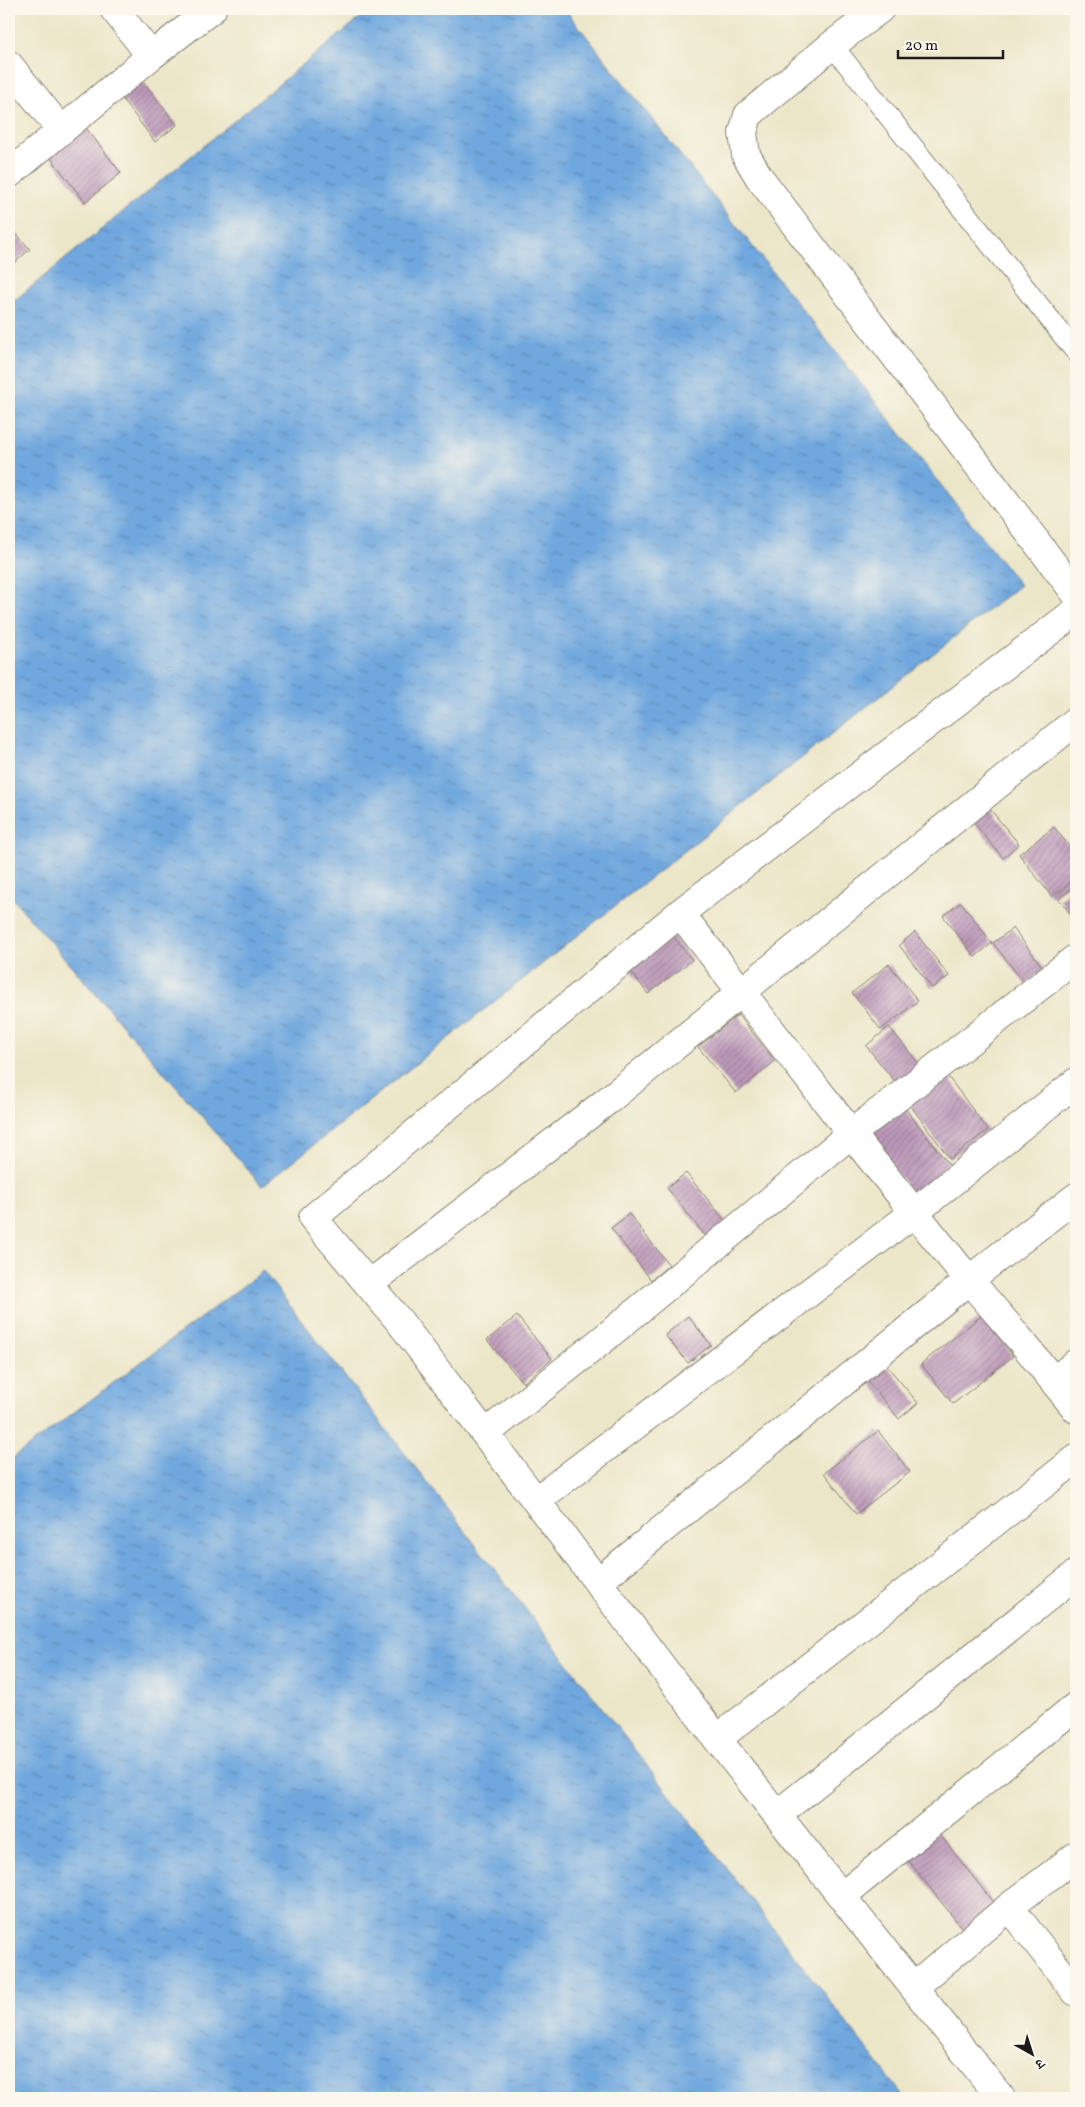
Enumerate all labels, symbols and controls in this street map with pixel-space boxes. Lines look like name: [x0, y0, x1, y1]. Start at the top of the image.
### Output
scale bar: [898, 28, 1002, 60]
text: 20 m: [905, 36, 938, 57]
north arrow: [1008, 2030, 1058, 2080]
text: उ: [1030, 2053, 1049, 2073]

